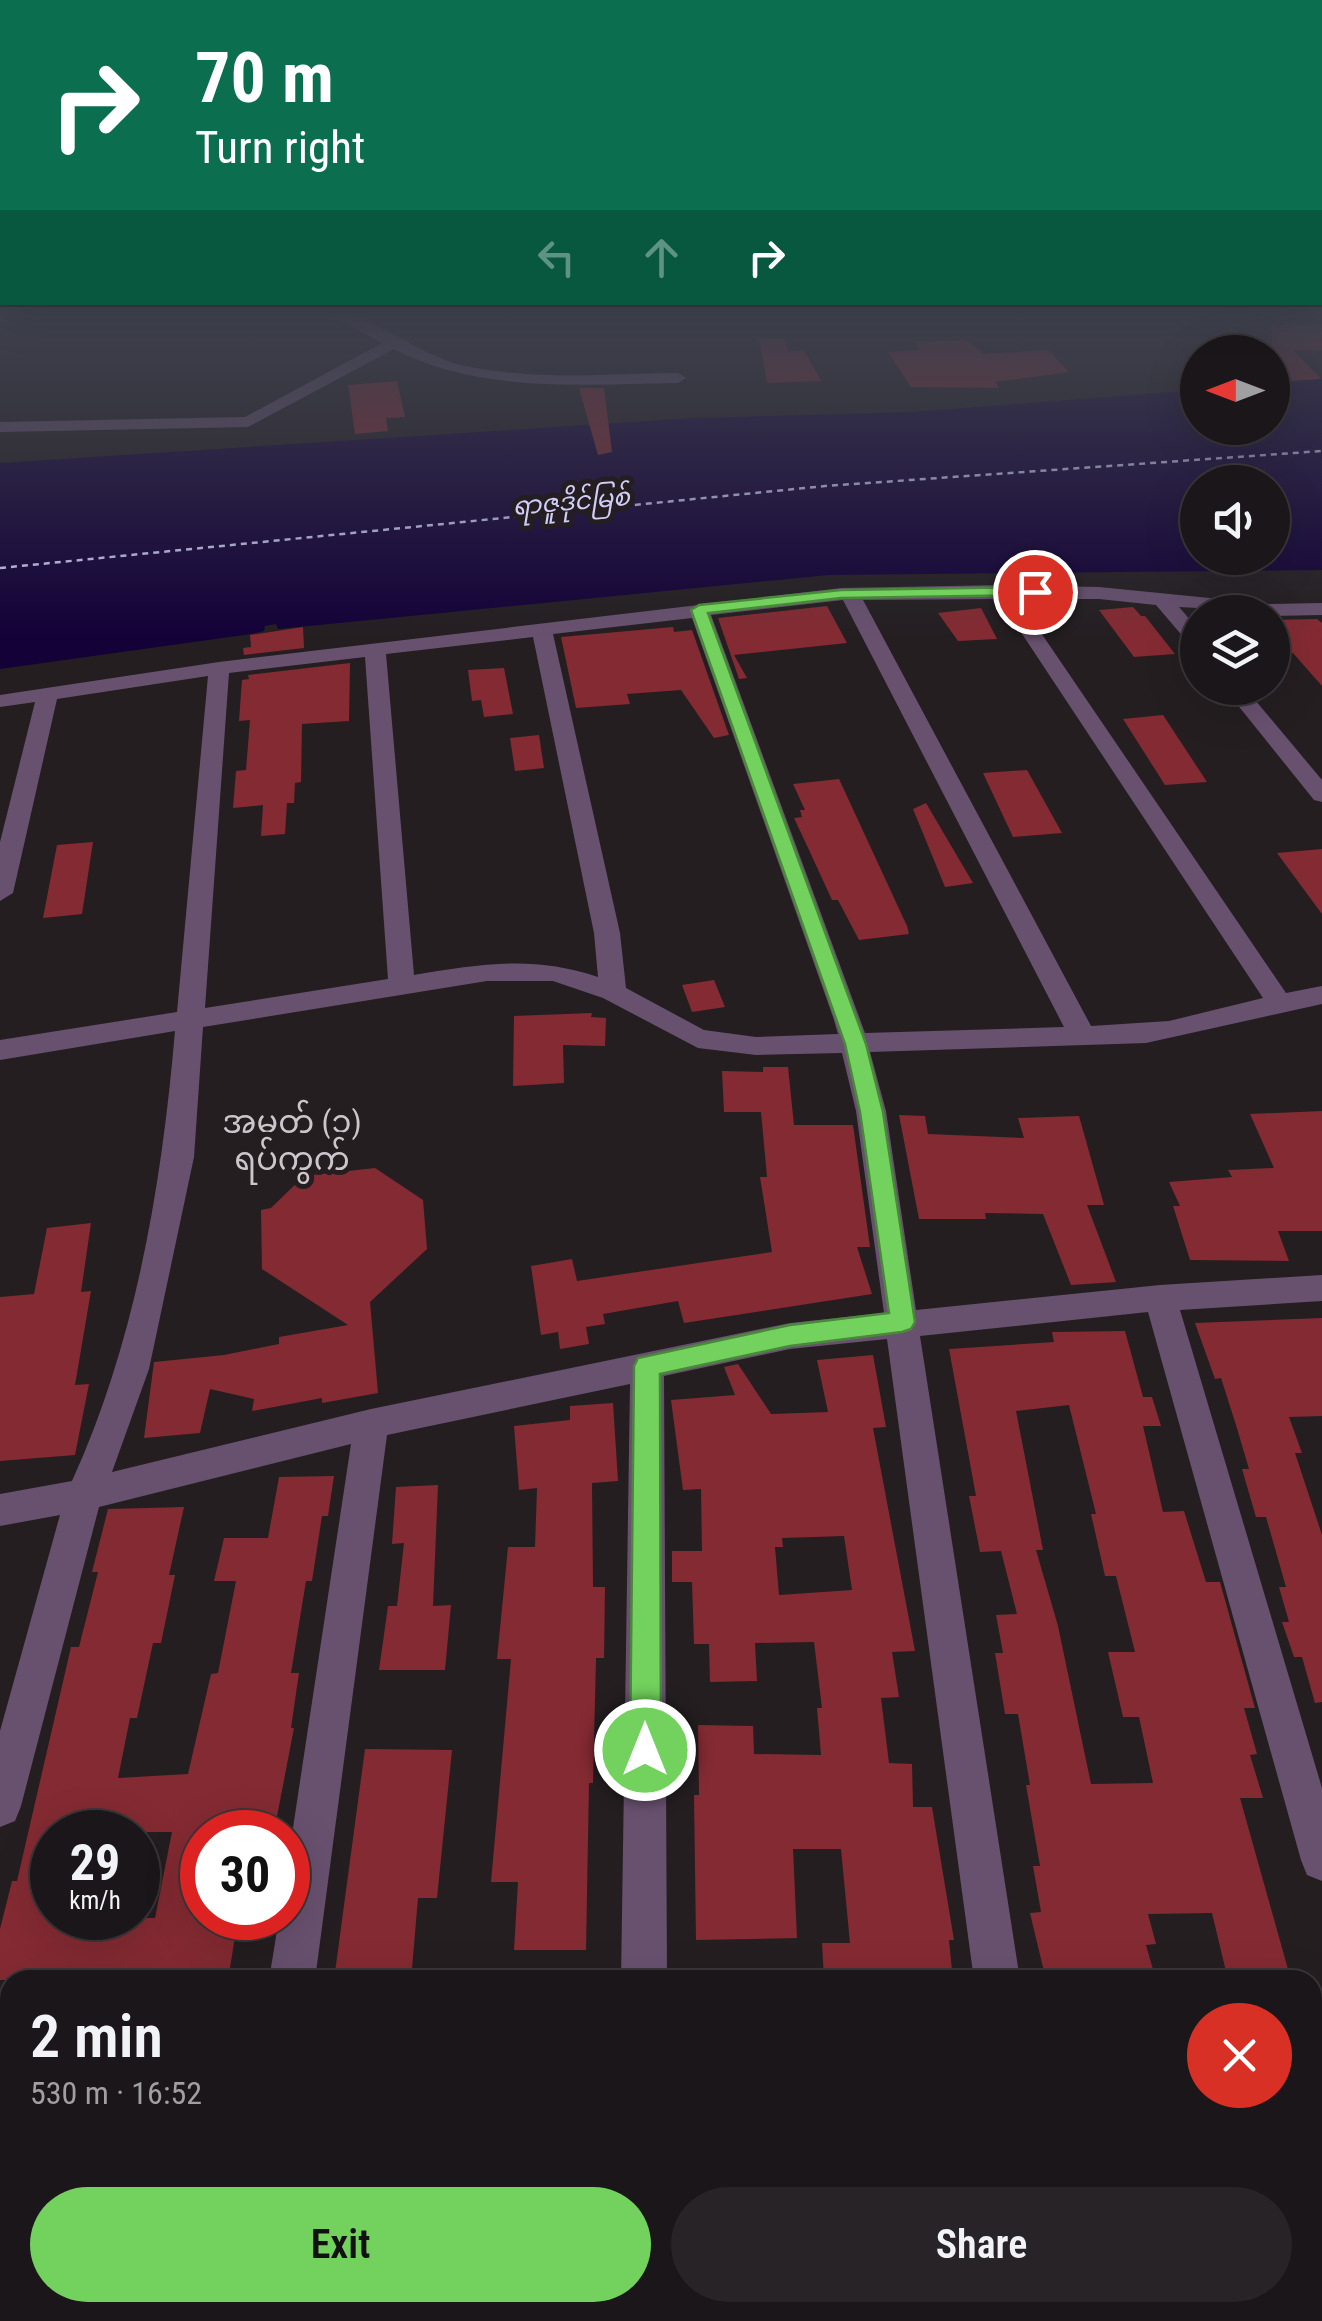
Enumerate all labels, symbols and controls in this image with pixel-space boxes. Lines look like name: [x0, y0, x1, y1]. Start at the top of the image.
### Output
text: 70 m: [195, 37, 334, 119]
icon: right: [30, 40, 160, 170]
text: Turn right: [195, 121, 365, 174]
icon: left: [529, 230, 584, 285]
icon: ahead: [634, 230, 689, 285]
icon: right: [739, 230, 794, 285]
north arrow: [1180, 335, 1290, 445]
map controls: [1180, 335, 1290, 705]
button: sound: [1180, 465, 1290, 575]
water label: ရာဇူဒိုင်မြစ်: [511, 479, 634, 527]
pin: [993, 550, 1078, 635]
icon: arrive: [1008, 565, 1063, 620]
button: layers: [1180, 595, 1290, 705]
district label: အမှတ် (၁) ရပ်ကွက်: [222, 1099, 362, 1185]
position arrow: [593, 1698, 697, 1802]
speed limit sign: 30: [180, 1810, 310, 1940]
text: 29: [70, 1834, 120, 1892]
text: km/h: [69, 1886, 121, 1915]
text: 2 min: [30, 2001, 163, 2072]
button: close: [1187, 2003, 1292, 2108]
text: 530 m · 16:52: [30, 2074, 202, 2112]
button: Exit: [30, 2187, 651, 2302]
button: Share: [671, 2187, 1292, 2302]

